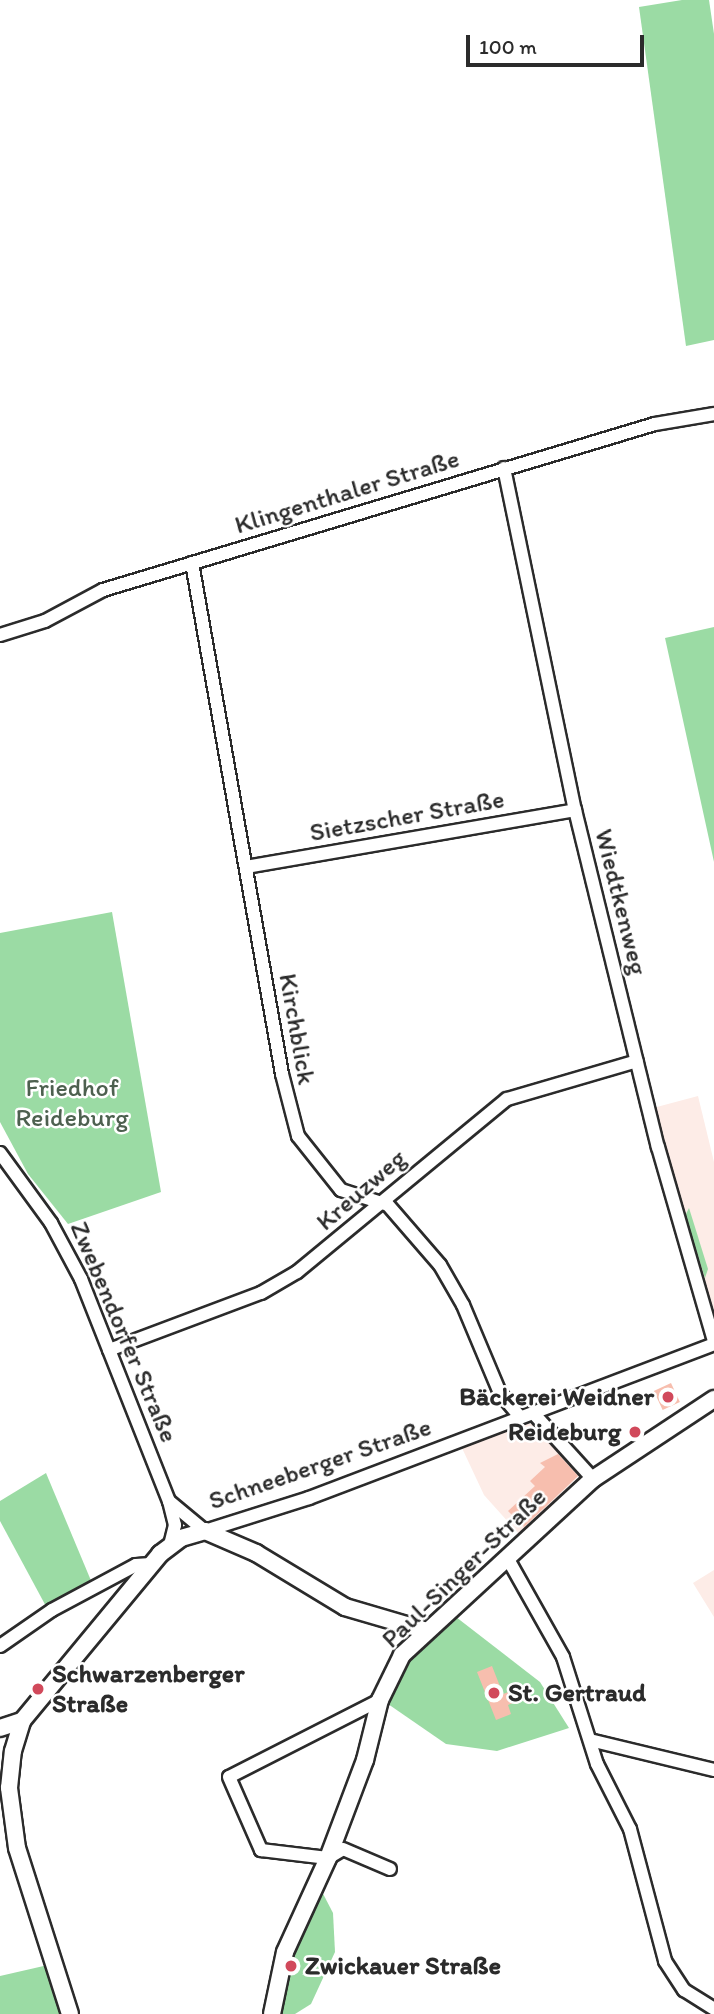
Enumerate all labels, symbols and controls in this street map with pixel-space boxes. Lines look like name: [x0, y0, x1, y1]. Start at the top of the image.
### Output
scale bar: [469, 21, 648, 65]
text: 100 m: [479, 34, 537, 59]
street label: Klingenthaler Straße: [231, 443, 463, 541]
street label: Sietzscher Straße: [307, 784, 507, 848]
street label: Wiedtkenweg: [588, 826, 654, 978]
street label: Kirchblick: [272, 971, 322, 1087]
park label: Friedhof Reideburg: [15, 1072, 129, 1134]
street label: Kreuzweg: [310, 1143, 412, 1237]
street label: Zwebendorfer Straße: [63, 1217, 185, 1447]
place label: Bäckerei Weidner: [459, 1381, 654, 1413]
marker: Bäckerei Weidner: [660, 1389, 676, 1405]
street label: Schneeberger Straße: [205, 1411, 435, 1517]
place label: Reideburg: [508, 1416, 621, 1448]
marker: Reideburg: [627, 1424, 643, 1440]
street label: Paul-Singer-Straße: [375, 1481, 553, 1655]
place label: Schwarzenberger Straße: [52, 1658, 245, 1720]
place label: St. Gertraud: [508, 1677, 647, 1709]
marker: Schwarzenberger Straße: [30, 1681, 46, 1697]
marker: St. Gertraud: [486, 1685, 502, 1701]
place label: Zwickauer Straße: [305, 1950, 501, 1982]
marker: Zwickauer Straße: [283, 1958, 299, 1974]

